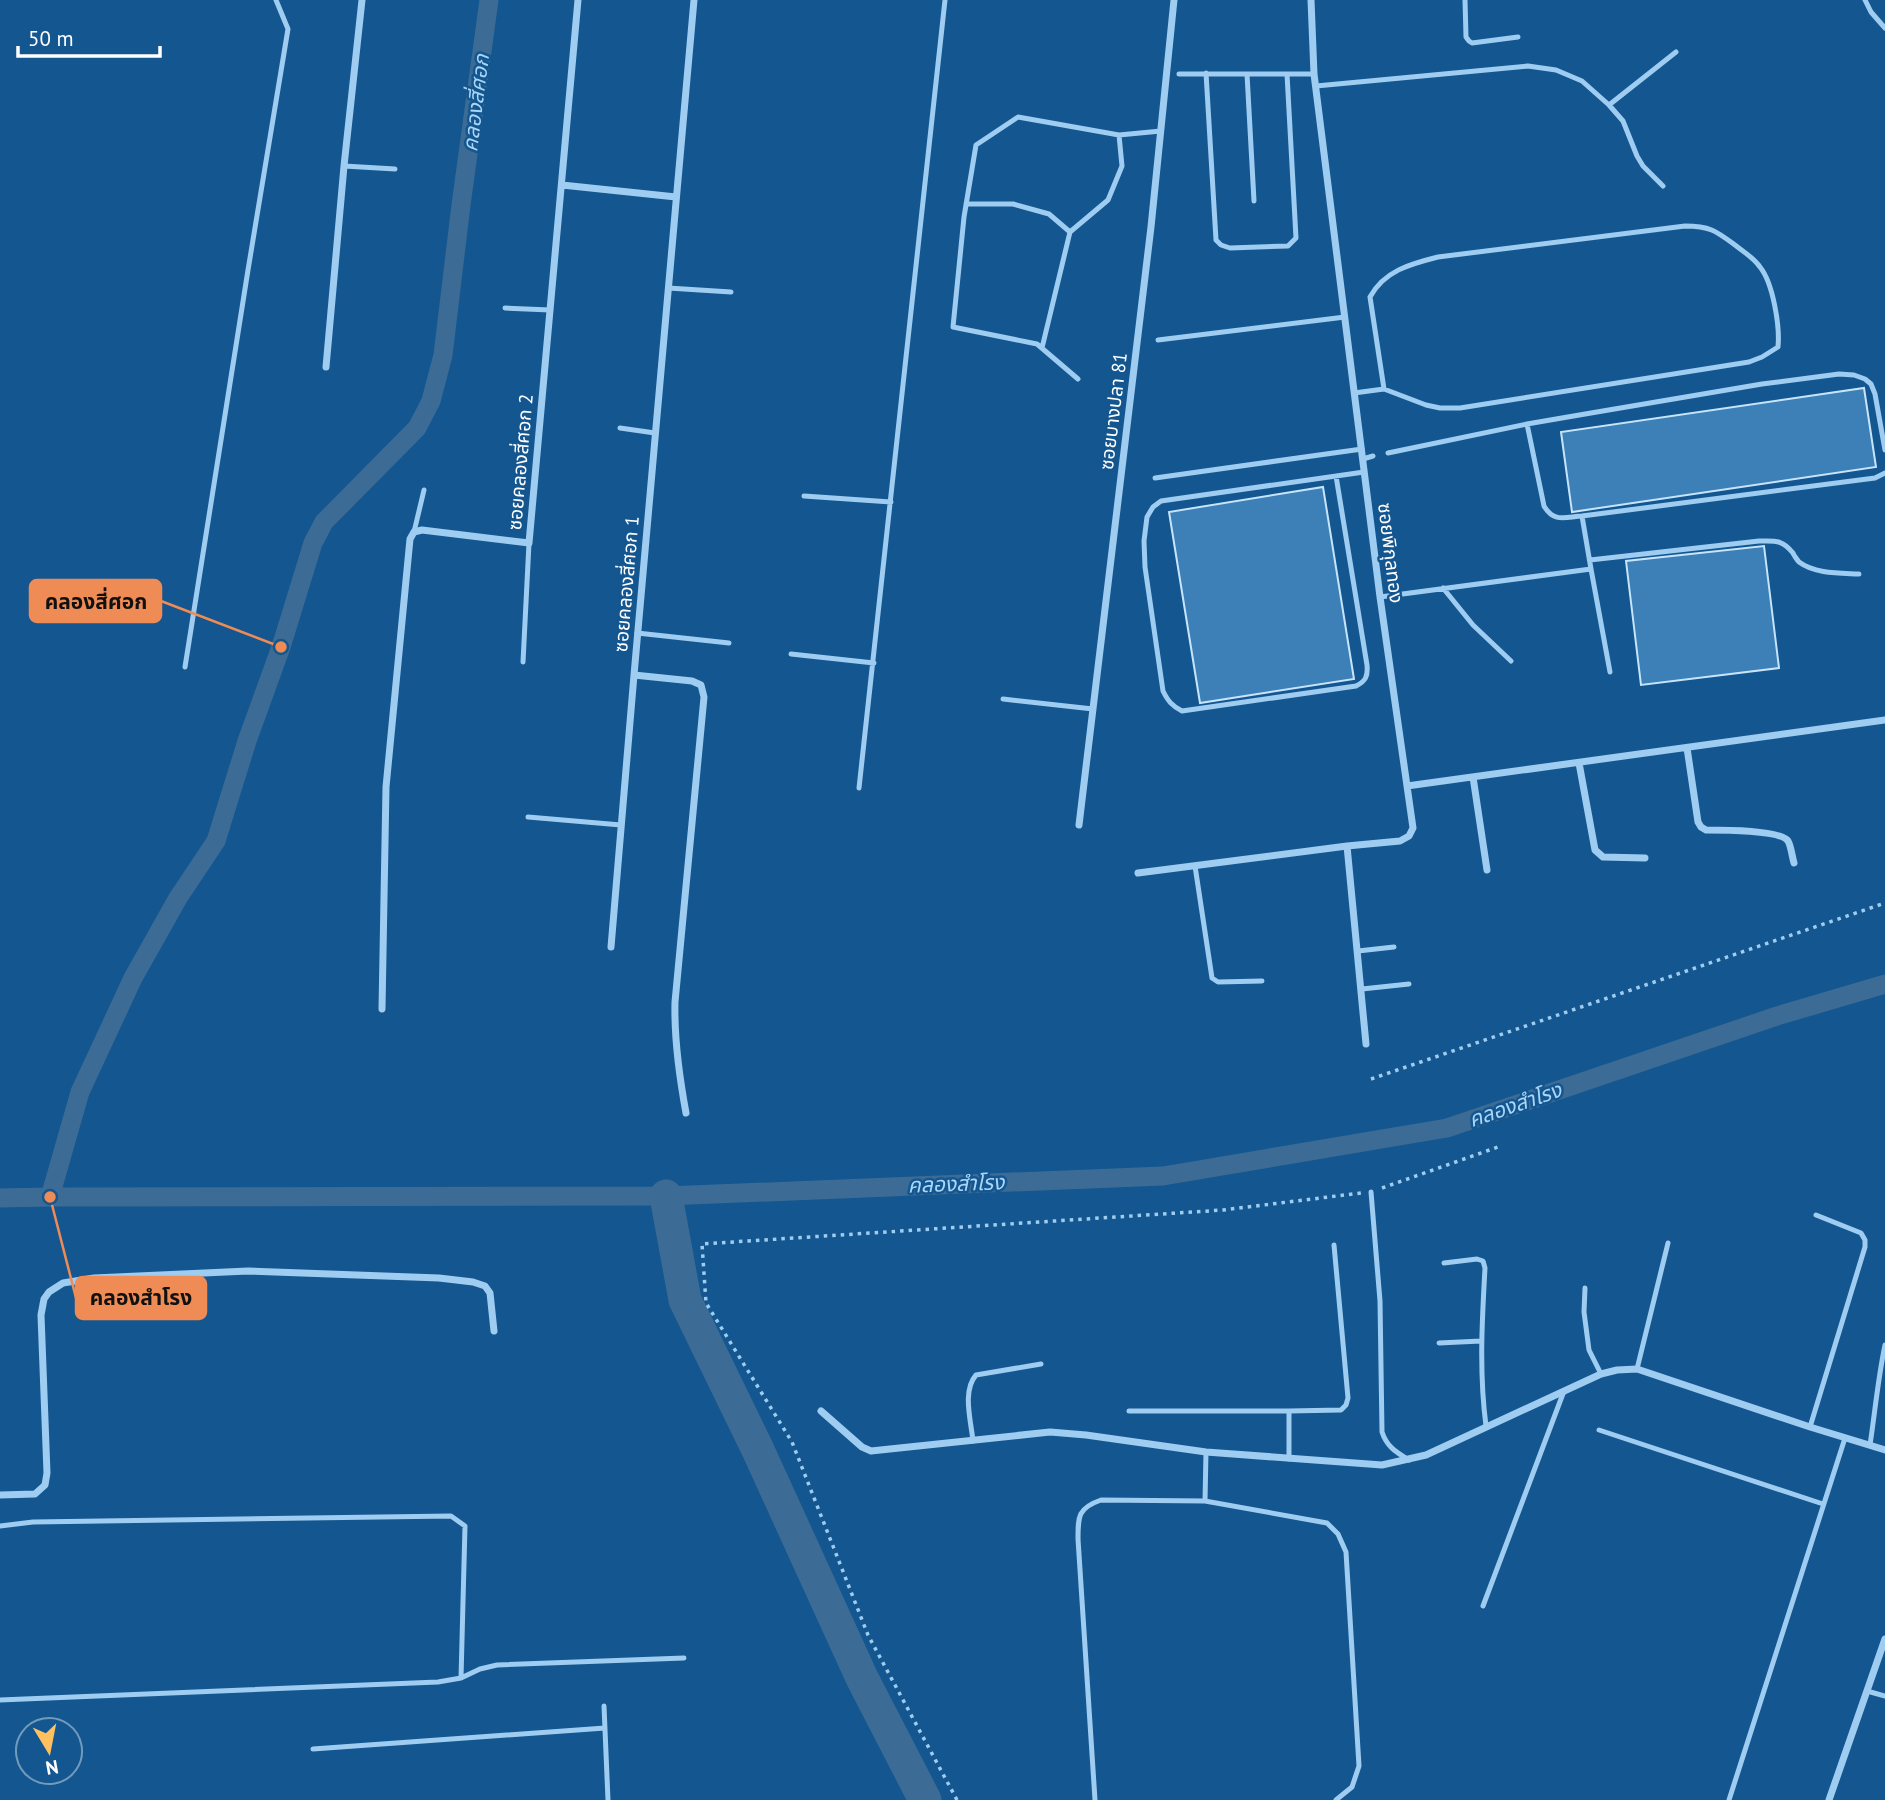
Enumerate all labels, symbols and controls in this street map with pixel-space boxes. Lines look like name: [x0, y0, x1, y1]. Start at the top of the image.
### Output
scale bar: [18, 14, 159, 58]
text: 50 m: [28, 25, 74, 52]
water label: คลองสี่ศอก: [455, 51, 495, 153]
street label: ซอยบางปลา 81: [1094, 351, 1132, 471]
street label: ซอยคลองสี่ศอก 2: [501, 393, 538, 531]
street label: ซอยพิกุลทอง: [1373, 501, 1409, 605]
street label: ซอยคลองสี่ศอก 1: [607, 515, 644, 653]
callout: คลองสี่ศอก: [30, 580, 161, 622]
text: คลองสี่ศอก: [45, 587, 147, 615]
water label: คลองสำโรง: [1465, 1075, 1566, 1133]
water label: คลองสำโรง: [907, 1168, 1006, 1199]
callout: คลองสำโรง: [76, 1277, 206, 1319]
text: คลองสำโรง: [90, 1284, 192, 1311]
north arrow: [14, 1716, 84, 1786]
text: N: [44, 1755, 60, 1781]

